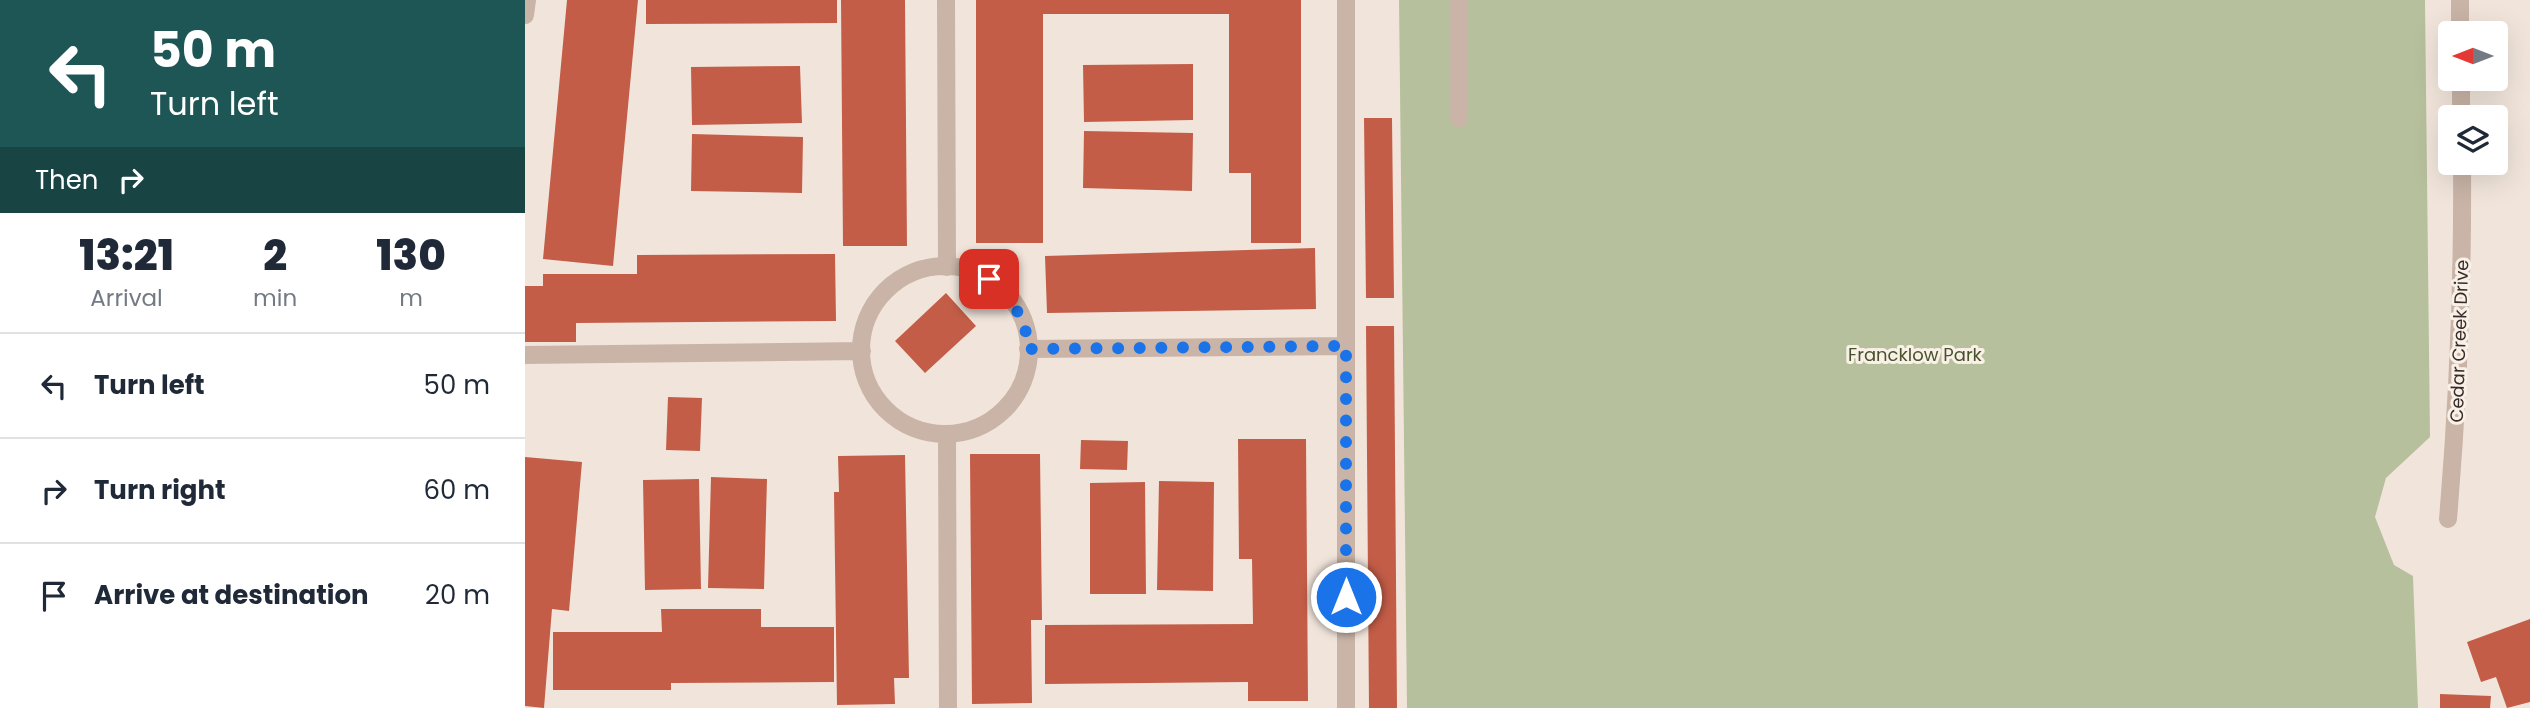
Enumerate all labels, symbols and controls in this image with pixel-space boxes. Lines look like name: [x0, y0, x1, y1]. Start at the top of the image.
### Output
text: 50 m: [150, 16, 276, 84]
north arrow: [2438, 21, 2508, 91]
map controls: [2438, 21, 2508, 175]
icon: left: [35, 28, 126, 119]
text: Turn left: [150, 81, 279, 126]
button: layers: [2438, 105, 2508, 175]
icon: right: [112, 161, 150, 199]
text: Then: [35, 162, 98, 198]
text: 13:21: [79, 226, 174, 285]
text: 2: [263, 226, 287, 285]
text: 130: [376, 226, 446, 285]
pin: [959, 249, 1019, 309]
street label: Cedar Creek Drive: [2444, 259, 2474, 423]
icon: arrive: [970, 260, 1008, 298]
text: Arrival: [90, 282, 163, 314]
text: min: [253, 282, 297, 314]
text: m: [399, 282, 423, 314]
park label: Francklow Park: [1848, 342, 1983, 367]
icon: left: [35, 367, 73, 405]
text: Turn left: [94, 367, 205, 403]
text: 50 m: [424, 367, 490, 403]
icon: right: [35, 472, 73, 510]
text: Turn right: [94, 472, 226, 508]
text: 60 m: [423, 472, 490, 508]
position arrow: [1309, 560, 1383, 634]
icon: arrive: [35, 577, 73, 615]
text: Arrive at destination: [94, 577, 369, 613]
text: 20 m: [425, 577, 490, 613]

